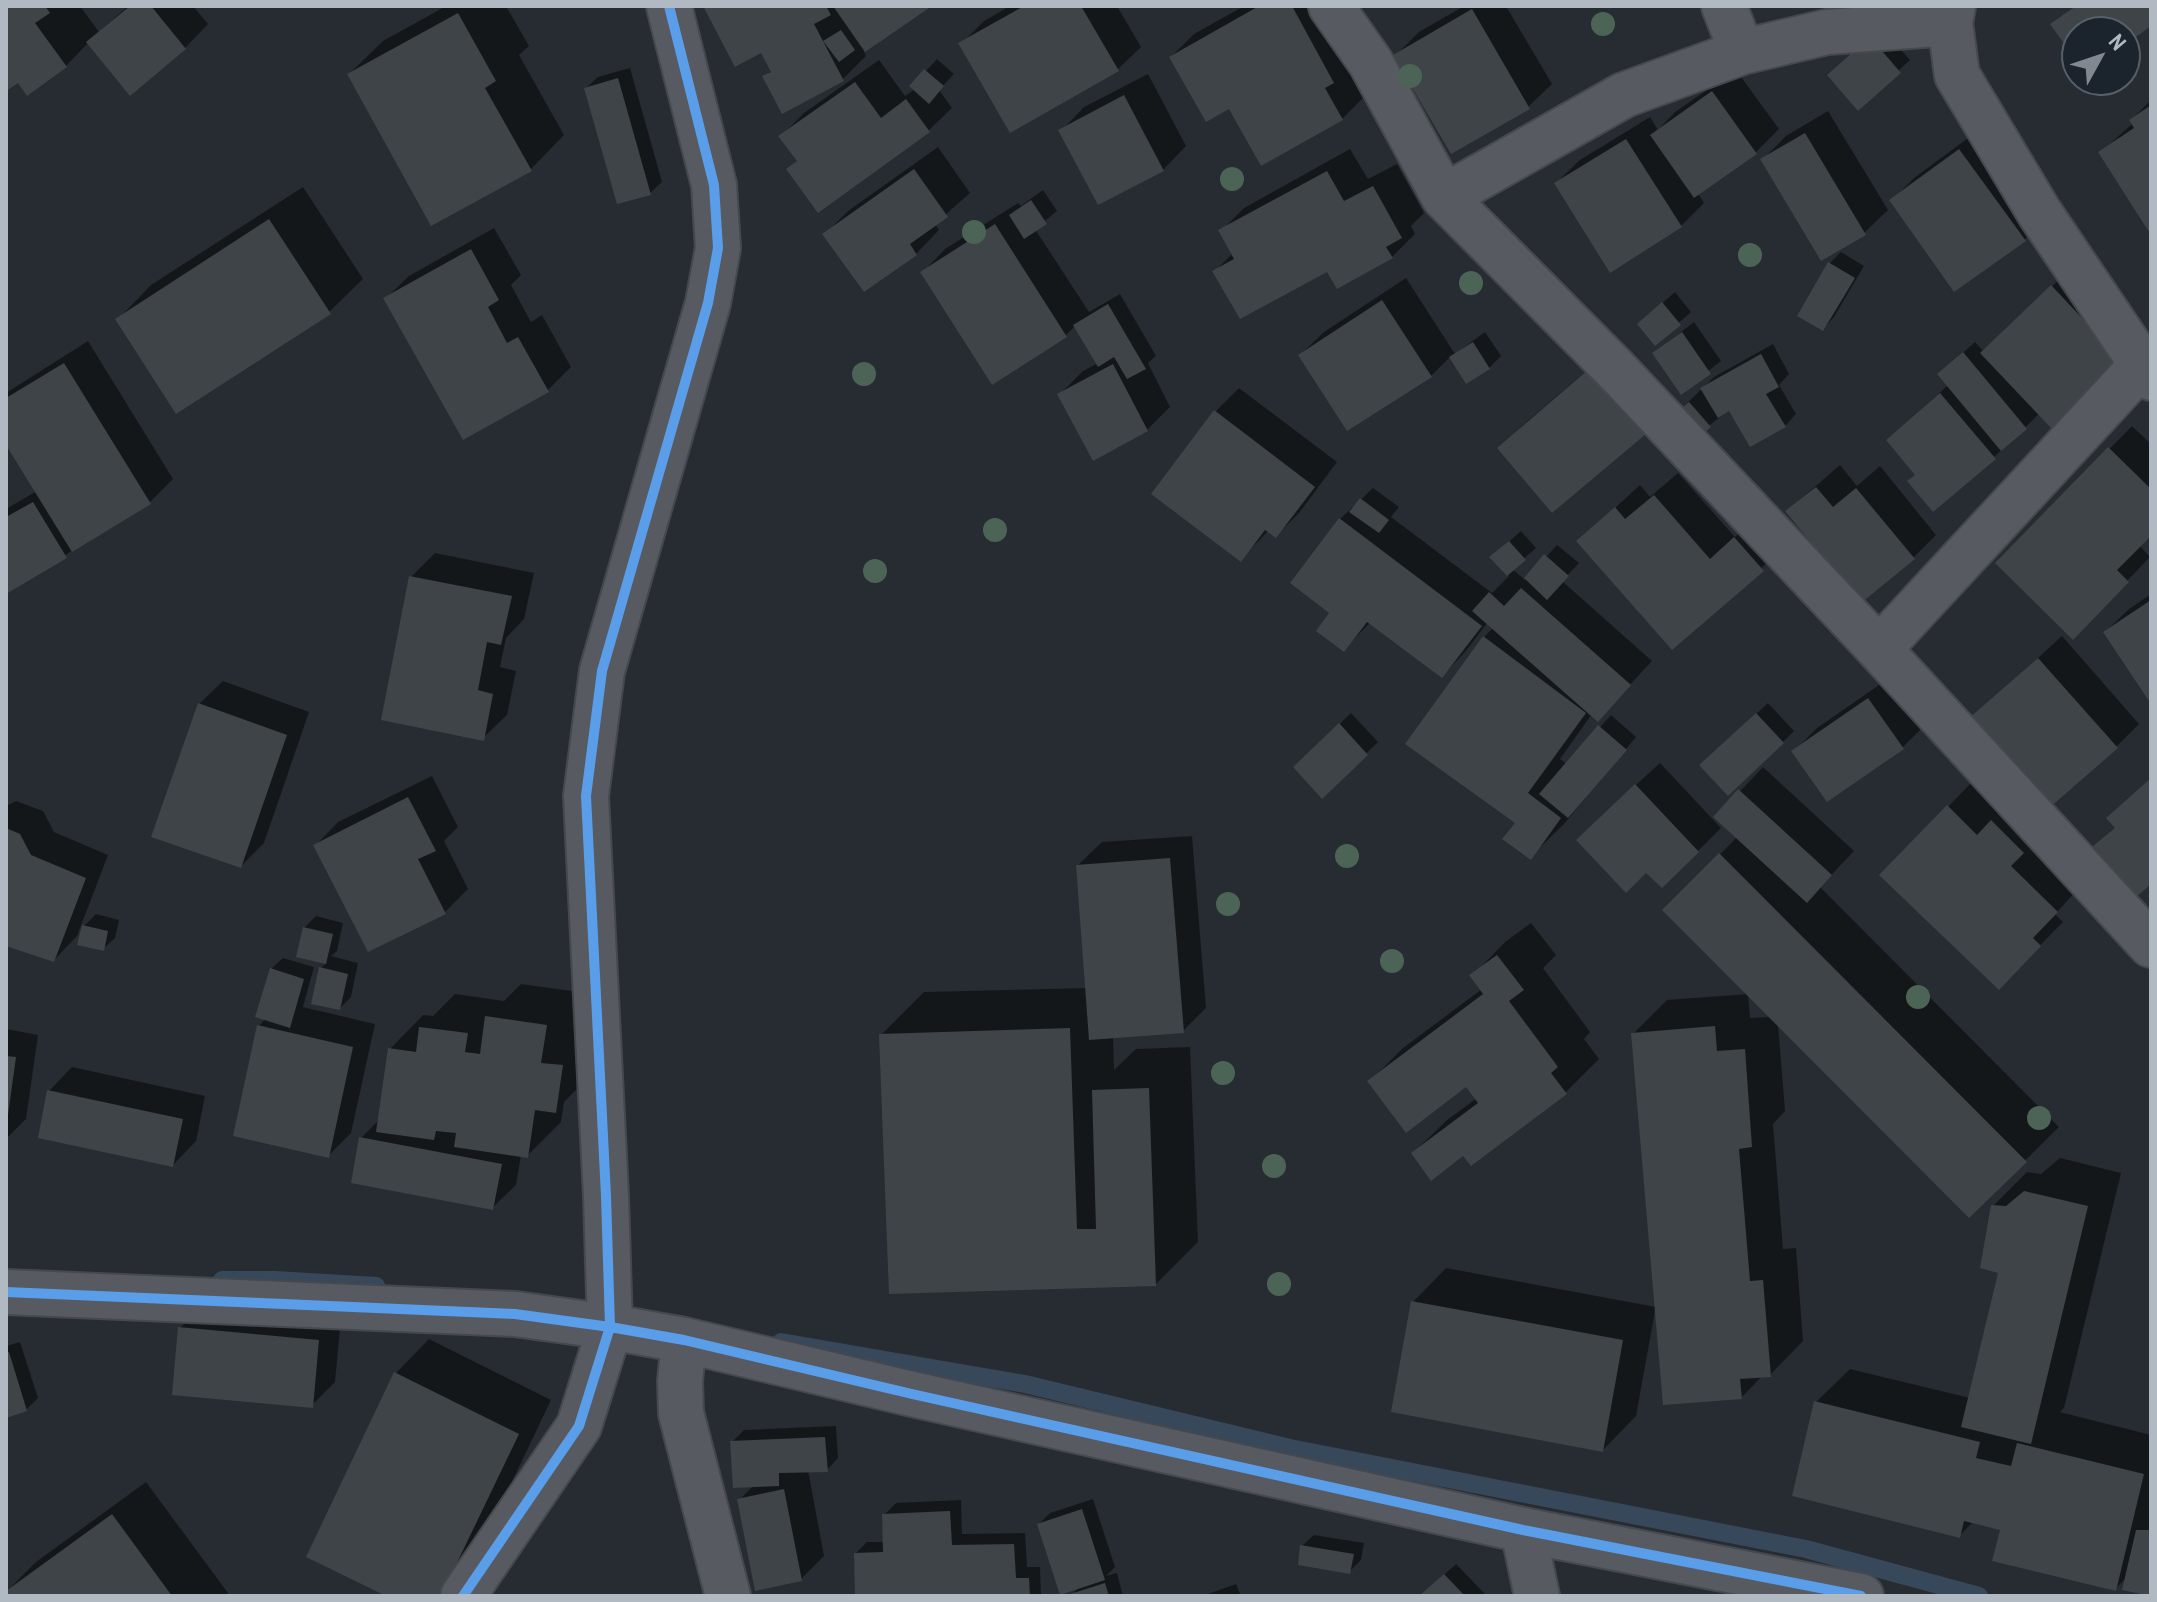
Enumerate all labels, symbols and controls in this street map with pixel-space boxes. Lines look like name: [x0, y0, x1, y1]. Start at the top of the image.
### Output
north arrow: [2061, 16, 2141, 96]
text: N: [2102, 27, 2134, 56]

